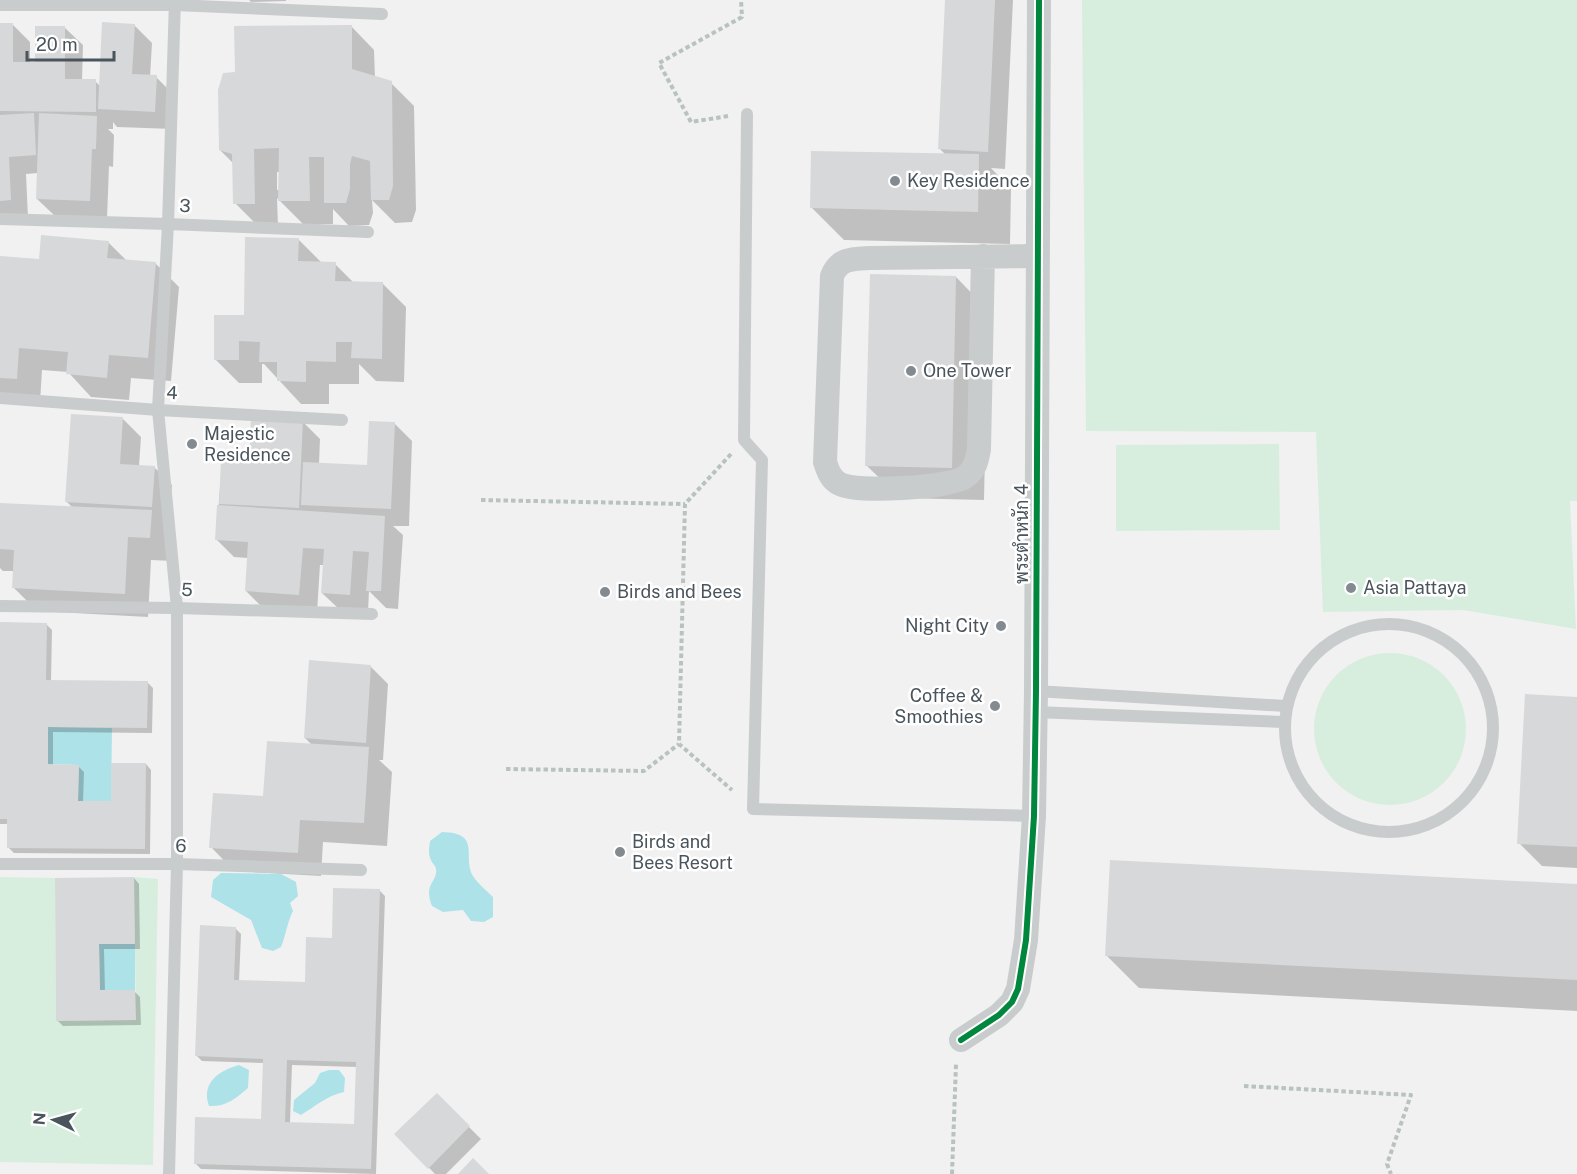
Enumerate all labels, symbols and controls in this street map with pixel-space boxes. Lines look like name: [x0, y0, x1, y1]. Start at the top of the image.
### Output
scale bar: [27, 24, 114, 62]
text: 20 m: [36, 34, 78, 55]
place label: Key Residence: [907, 170, 1030, 191]
marker: Key Residence: [888, 174, 902, 188]
street label: 3: [179, 195, 191, 216]
place label: One Tower: [923, 360, 1012, 381]
marker: One Tower: [904, 364, 918, 378]
street label: 4: [166, 382, 178, 403]
place label: Majestic Residence: [204, 423, 291, 465]
marker: Majestic Residence: [185, 437, 199, 451]
street label: พระตำหนัก 4: [1011, 484, 1032, 584]
place label: Asia Pattaya: [1363, 577, 1466, 598]
street label: 5: [181, 579, 193, 600]
place label: Birds and Bees: [617, 581, 742, 602]
marker: Asia Pattaya: [1344, 581, 1358, 595]
marker: Birds and Bees: [598, 585, 612, 599]
place label: Night City: [905, 615, 989, 636]
marker: Night City: [994, 619, 1008, 633]
place label: Coffee & Smoothies: [894, 685, 983, 727]
marker: Coffee & Smoothies: [988, 699, 1002, 713]
place label: Birds and Bees Resort: [632, 831, 733, 873]
street label: 6: [175, 835, 187, 856]
marker: Birds and Bees Resort: [613, 845, 627, 859]
north arrow: [24, 1090, 84, 1150]
text: N: [30, 1112, 50, 1126]

